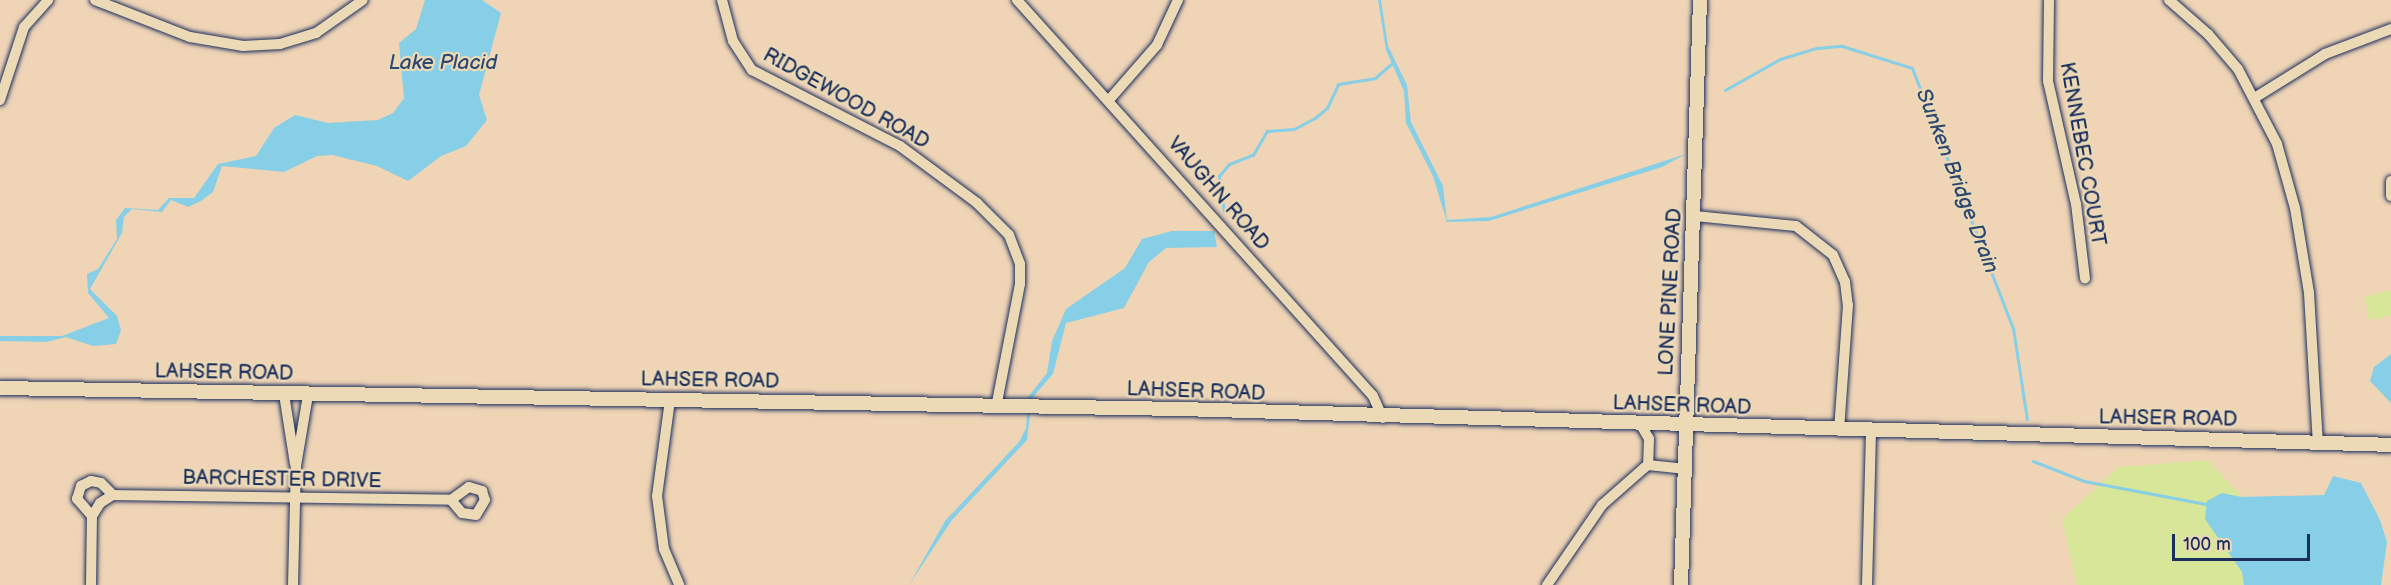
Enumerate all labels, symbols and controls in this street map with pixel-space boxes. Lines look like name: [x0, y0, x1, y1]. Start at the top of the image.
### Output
street label: RIDGEWOOD ROAD: [759, 43, 933, 155]
water label: Lake Placid: [389, 50, 497, 76]
street label: KENNEBEC COURT: [2054, 60, 2110, 248]
water label: Sunken Bridge Drain: [1910, 85, 2004, 277]
street label: VAUGHN ROAD: [1162, 132, 1274, 256]
street label: LONE PINE ROAD: [1655, 208, 1687, 376]
street label: LAHSER ROAD: [154, 360, 294, 386]
street label: LAHSER ROAD: [640, 368, 780, 394]
street label: LAHSER ROAD: [1126, 378, 1266, 406]
street label: LAHSER ROAD: [1612, 392, 1752, 420]
street label: LAHSER ROAD: [2098, 406, 2238, 432]
street label: BARCHESTER DRIVE: [182, 466, 382, 494]
scale bar: [2175, 522, 2313, 560]
text: 100 m: [2183, 534, 2231, 555]

